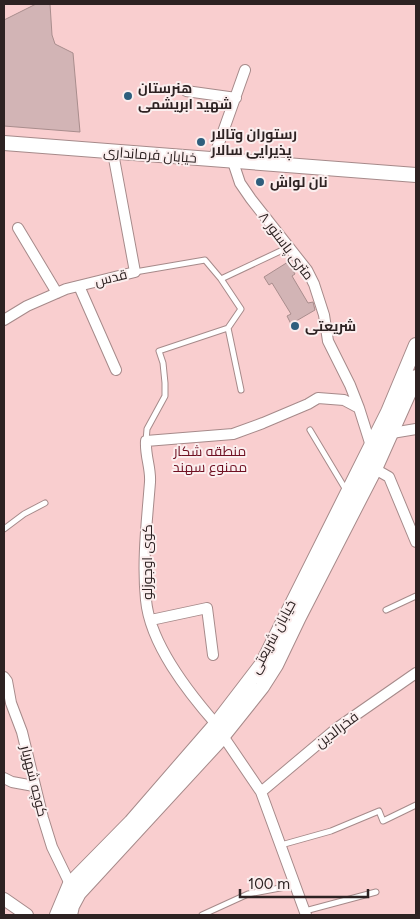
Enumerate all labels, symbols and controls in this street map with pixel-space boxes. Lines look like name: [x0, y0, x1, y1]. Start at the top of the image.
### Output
place label: هنرستان شهید ابریشمی: [138, 80, 232, 113]
marker: هنرستان شهید ابریشمی: [122, 90, 134, 102]
place label: رستوران وتالار پذیرایی سالار: [210, 126, 297, 161]
marker: رستوران وتالار پذیرایی سالار: [195, 136, 207, 148]
street label: خیابان فرمانداری: [103, 143, 197, 167]
place label: نان لواش: [270, 174, 328, 191]
marker: نان لواش: [254, 176, 266, 188]
street label: ۸ متری پاستور: [254, 209, 317, 284]
street label: قدس: [93, 266, 129, 290]
place label: شریعتی: [305, 318, 356, 335]
marker: شریعتی: [289, 320, 301, 332]
park label: منطقه شکار ممنوع سهند: [173, 443, 247, 476]
street label: کوی اوجوزلو: [139, 524, 156, 600]
street label: خیابان شریعتی: [246, 597, 300, 677]
street label: فخرالدین: [312, 708, 362, 752]
street label: کوچه شهریار: [16, 743, 51, 819]
scale bar: [240, 866, 368, 898]
text: 100 m: [248, 875, 290, 893]

